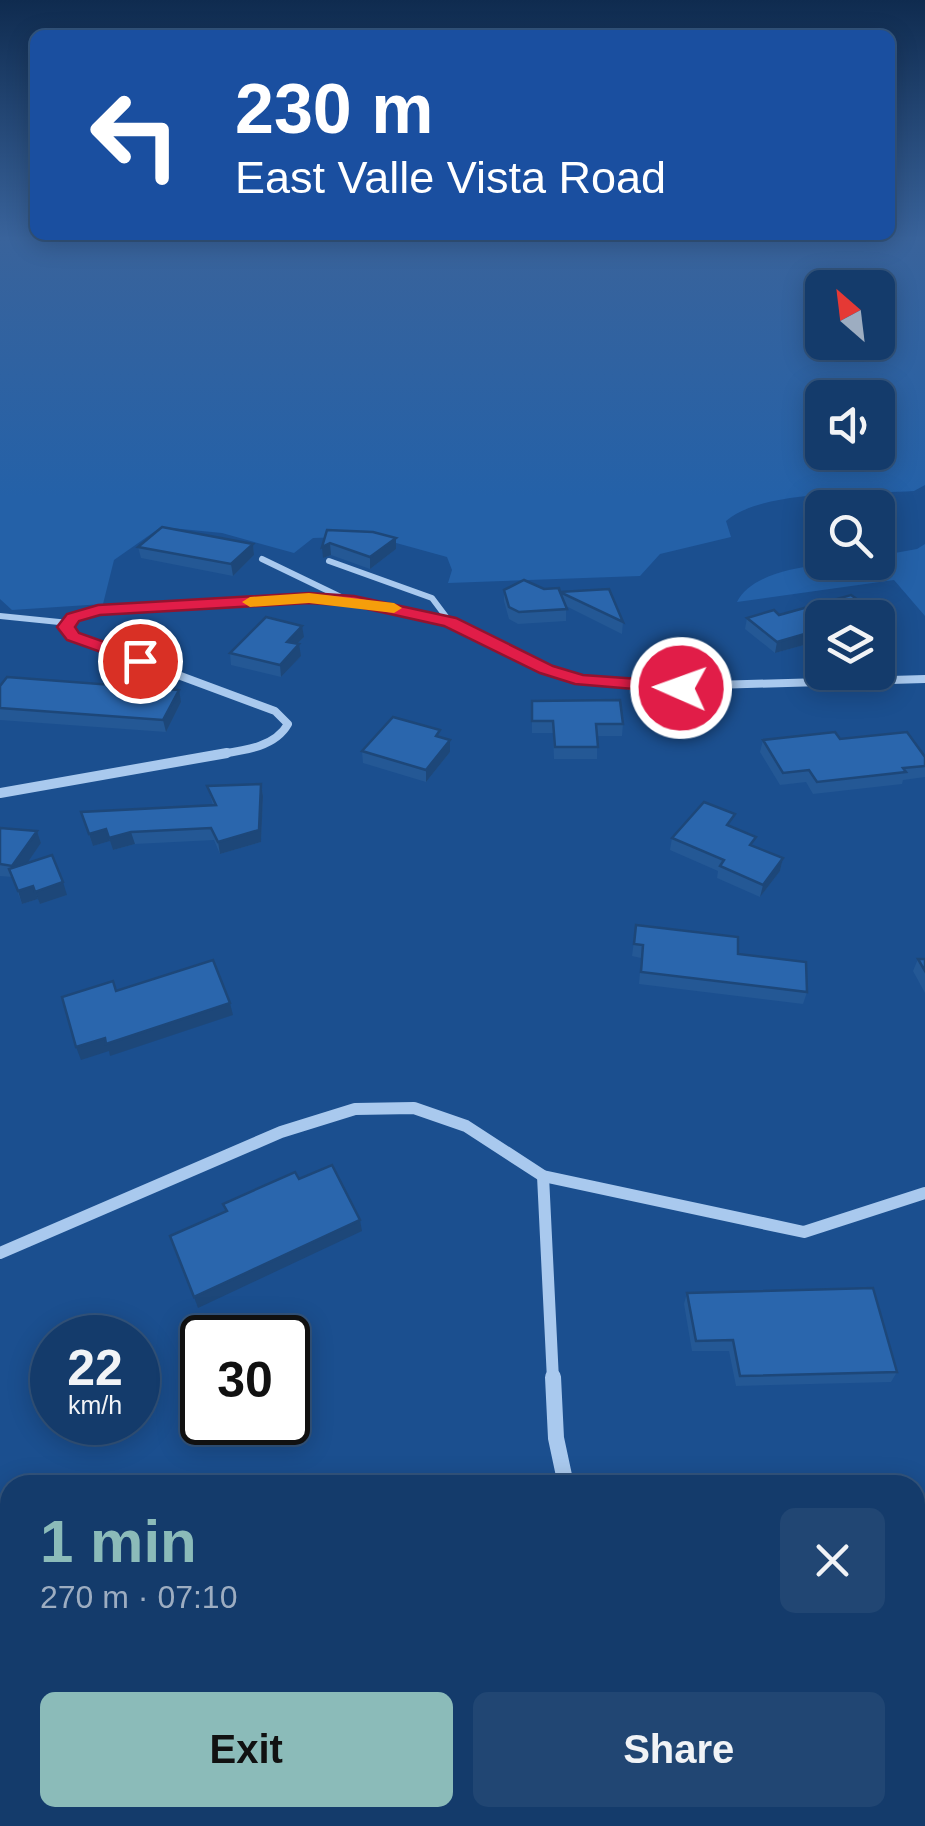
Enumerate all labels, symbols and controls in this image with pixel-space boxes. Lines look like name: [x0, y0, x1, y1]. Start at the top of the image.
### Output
icon: left: [70, 70, 200, 200]
text: 230 m: [235, 70, 433, 148]
text: East Valle Vista Road: [235, 152, 666, 203]
north arrow: [805, 270, 895, 360]
map controls: [805, 270, 895, 690]
button: sound: [805, 380, 895, 470]
button: search: [805, 490, 895, 580]
button: layers: [805, 600, 895, 690]
pin: [98, 619, 183, 704]
icon: arrive: [113, 634, 168, 689]
position arrow: [629, 636, 733, 740]
speed limit sign: 30: [180, 1315, 310, 1445]
text: 22: [67, 1340, 123, 1396]
text: km/h: [68, 1391, 122, 1419]
text: 1 min: [40, 1508, 197, 1575]
button: close: [780, 1508, 885, 1613]
text: 270 m · 07:10: [40, 1579, 237, 1615]
button: Exit: [40, 1692, 453, 1807]
button: Share: [473, 1692, 885, 1807]

